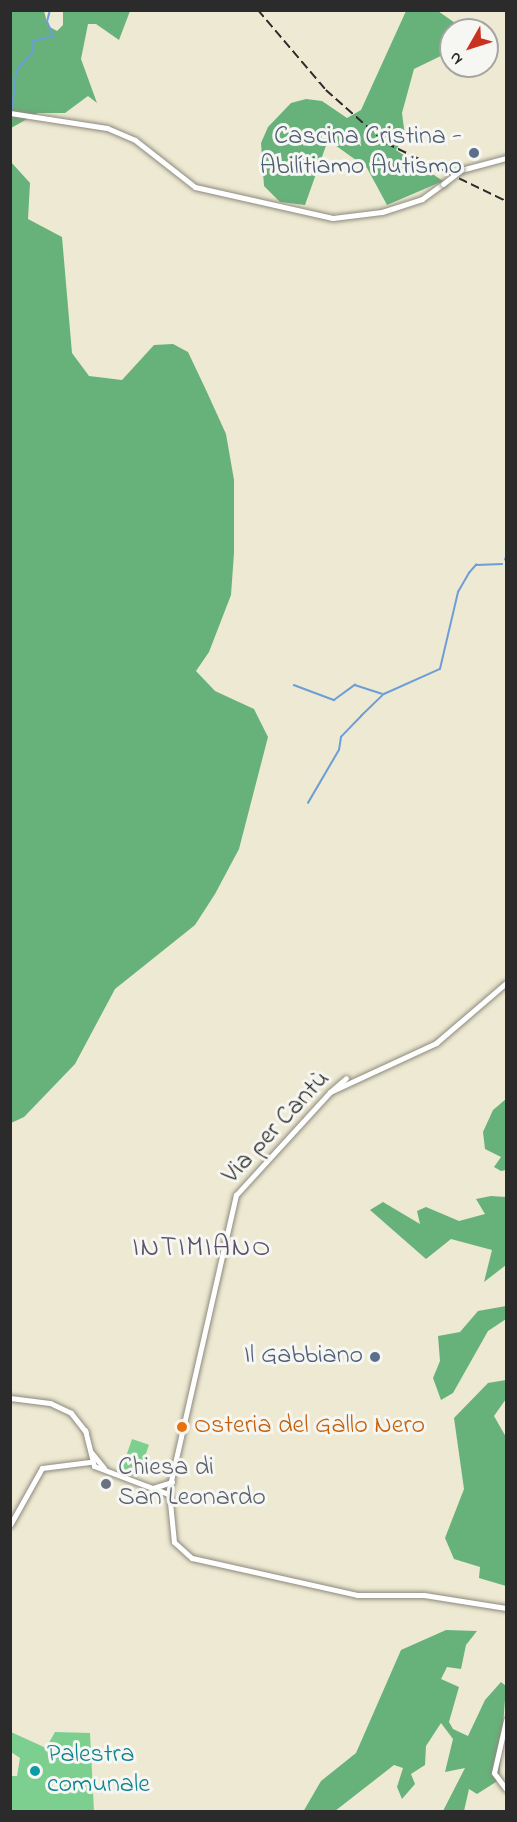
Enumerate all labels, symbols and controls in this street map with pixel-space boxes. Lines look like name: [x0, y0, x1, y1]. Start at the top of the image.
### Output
north arrow: [439, 18, 499, 78]
text: N: [444, 46, 469, 70]
place label: Cascina Cristina - Abilítiamo Autismo: [260, 122, 462, 184]
marker: Cascina Cristina - Abilítiamo Autismo: [467, 146, 481, 160]
street label: Via per Cantù: [217, 1065, 337, 1191]
district label: INTIMIANO: [132, 1232, 272, 1266]
place label: Il Gabbiano: [244, 1341, 363, 1373]
marker: Il Gabbiano: [368, 1350, 382, 1364]
place label: Osteria del Gallo Nero: [194, 1411, 425, 1443]
marker: Osteria del Gallo Nero: [175, 1420, 189, 1434]
place label: Chiesa di San Leonardo: [118, 1453, 266, 1514]
marker: Chiesa di San Leonardo: [99, 1477, 113, 1491]
place label: Palestra comunale: [47, 1740, 150, 1802]
marker: Palestra comunale: [28, 1764, 42, 1778]

